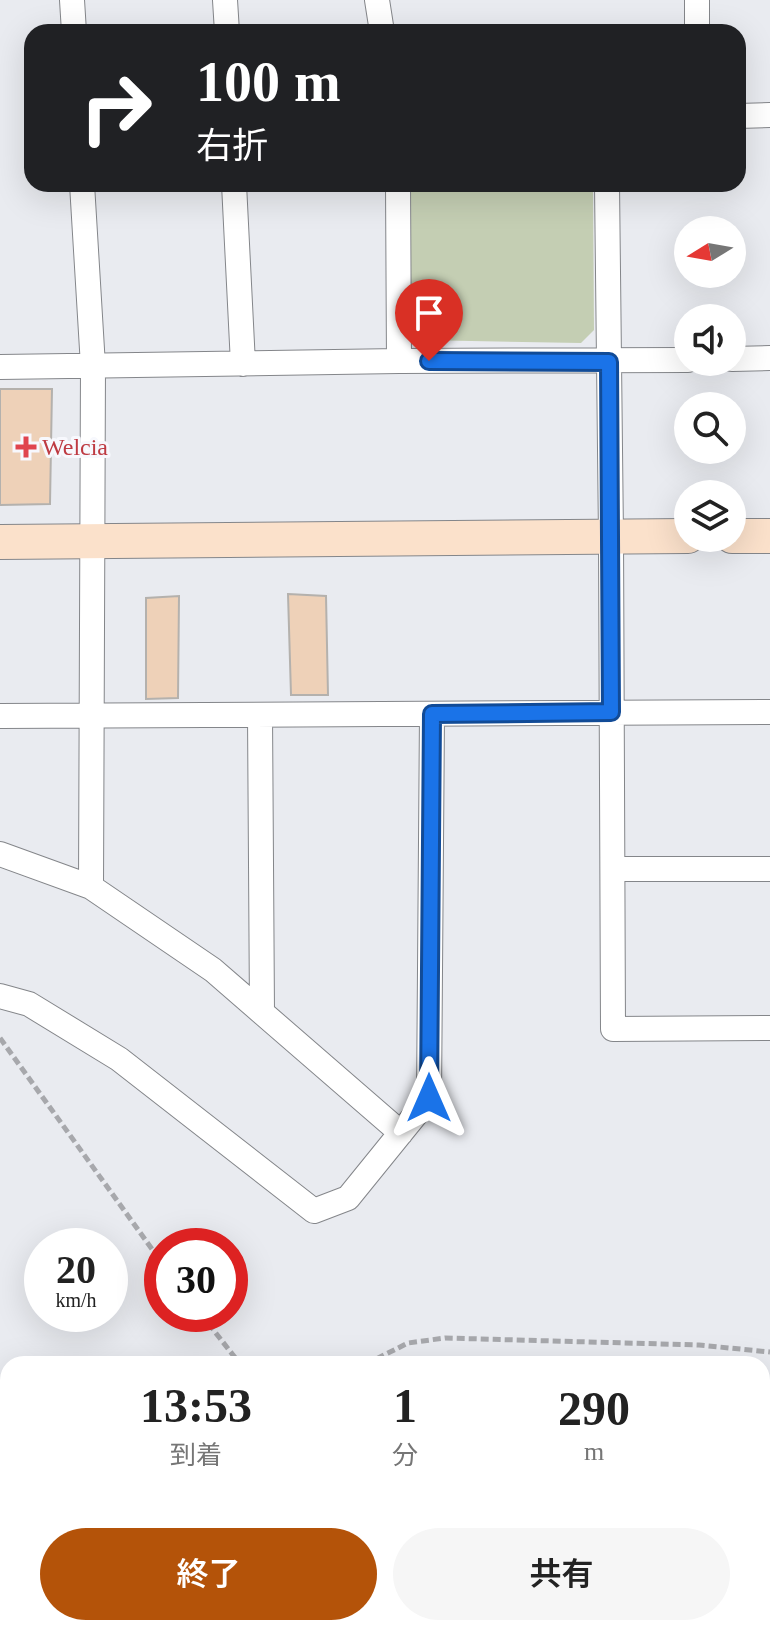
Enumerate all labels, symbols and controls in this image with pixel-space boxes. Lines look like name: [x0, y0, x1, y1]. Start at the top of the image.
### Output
text: 100 m: [196, 51, 341, 113]
icon: right: [64, 56, 168, 160]
text: 右折: [196, 126, 268, 166]
north arrow: [674, 216, 746, 288]
map controls: [674, 216, 746, 552]
pin: [395, 279, 463, 361]
icon: arrive: [407, 291, 451, 335]
button: sound: [674, 304, 746, 376]
button: search: [674, 392, 746, 464]
place label: Welcia: [42, 434, 108, 460]
marker: Welcia: [17, 438, 35, 456]
button: layers: [674, 480, 746, 552]
position arrow: [387, 1056, 471, 1140]
speed limit sign: 30: [144, 1228, 248, 1332]
text: 20: [56, 1247, 96, 1292]
text: km/h: [55, 1289, 97, 1311]
text: 13:53: [140, 1379, 252, 1432]
text: 1: [393, 1379, 417, 1432]
text: 290: [558, 1382, 630, 1435]
text: m: [584, 1437, 604, 1466]
text: 到着: [170, 1441, 222, 1470]
text: 分: [392, 1441, 418, 1470]
button: 終了: [40, 1528, 377, 1620]
button: 共有: [393, 1528, 730, 1620]

